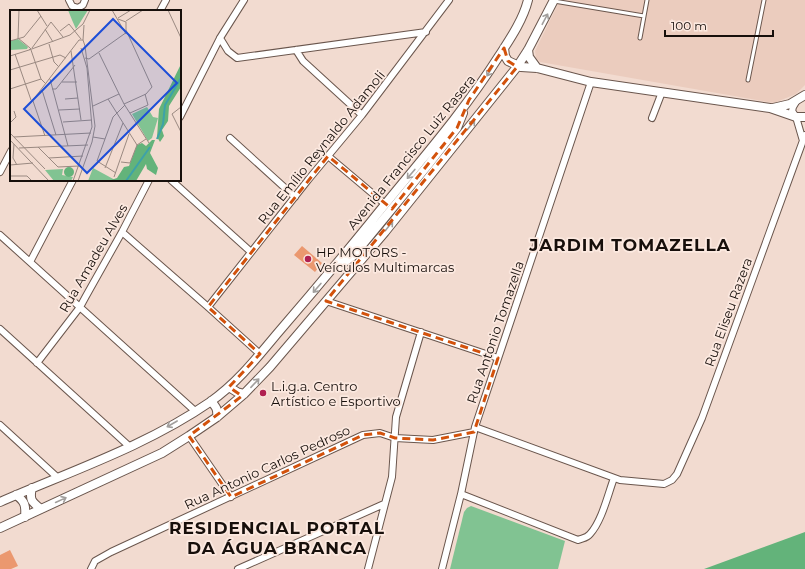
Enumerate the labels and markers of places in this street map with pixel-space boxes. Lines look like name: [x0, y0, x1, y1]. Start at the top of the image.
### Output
place label: HP MOTORS - Veículos Multimarcas: [316, 244, 454, 275]
marker: HP MOTORS - Veículos Multimarcas: [303, 254, 313, 264]
place label: L.i.g.a. Centro Artístico e Esportivo: [271, 378, 401, 409]
marker: L.i.g.a. Centro Artístico e Esportivo: [258, 388, 268, 398]

